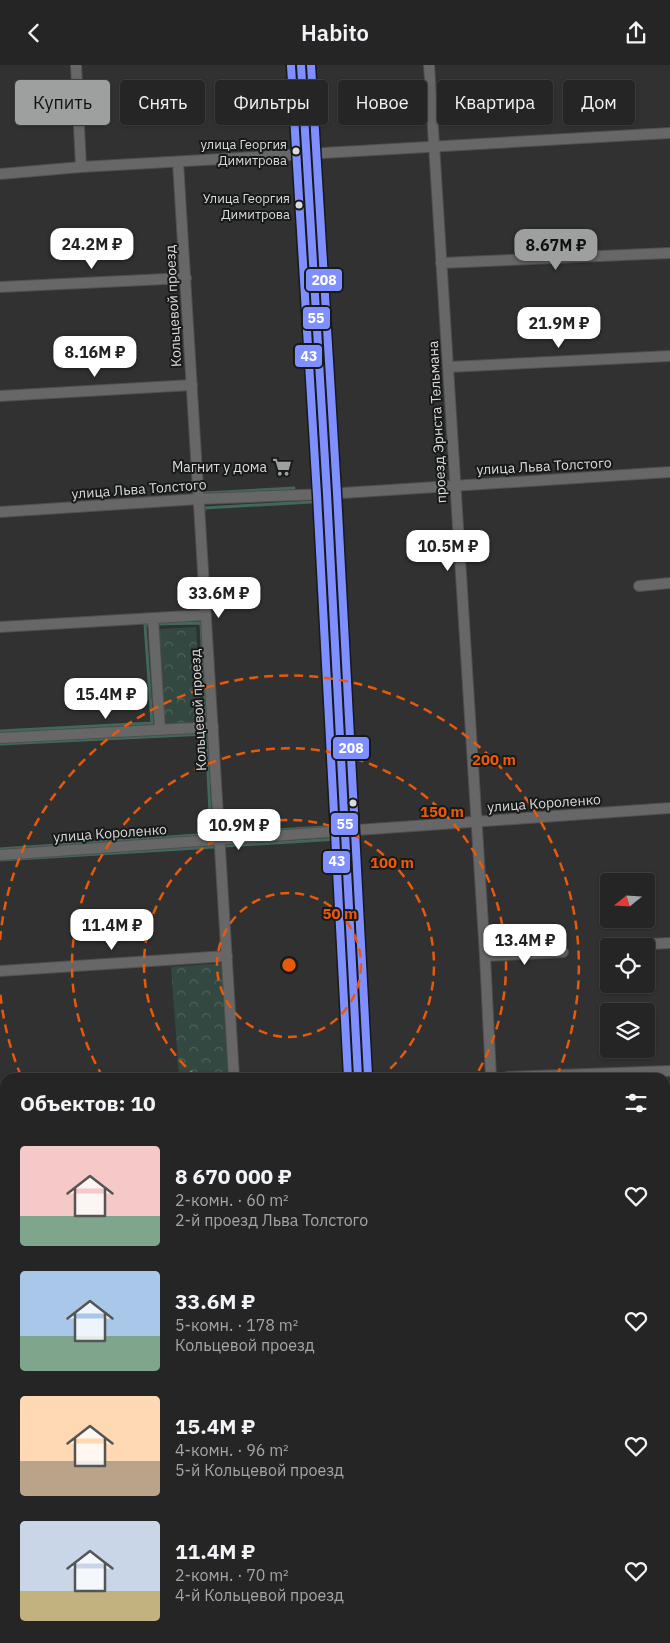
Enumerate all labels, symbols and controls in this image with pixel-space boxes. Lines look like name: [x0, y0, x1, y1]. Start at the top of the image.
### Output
text: Habito: [301, 18, 369, 47]
icon: back: [20, 19, 48, 47]
icon: share: [622, 19, 650, 47]
chip: Купить: [15, 80, 110, 125]
chip: Снять: [120, 80, 205, 125]
chip: Фильтры: [215, 80, 328, 125]
chip: Новое: [338, 80, 427, 125]
chip: Квартира: [437, 80, 553, 125]
chip: Дом: [563, 80, 635, 125]
place label: улица Георгия Димитрова: [201, 136, 287, 169]
marker: улица Георгия Димитрова: [291, 146, 301, 156]
place label: Улица Георгия Димитрова: [203, 190, 290, 223]
marker: Улица Георгия Димитрова: [294, 200, 304, 210]
pin: 24.2M ₽: [46, 227, 138, 270]
pin: 8.67M ₽: [510, 229, 602, 271]
text: 24.2M ₽: [61, 234, 123, 254]
text: 8.67M ₽: [525, 235, 587, 255]
street label: Кольцевой проезд: [161, 245, 185, 367]
line badge: 208: [305, 268, 343, 292]
text: 208: [311, 271, 337, 289]
line badge: 55: [302, 306, 331, 330]
pin: 21.9M ₽: [513, 307, 605, 349]
text: 55: [308, 309, 324, 327]
text: 21.9M ₽: [528, 313, 590, 333]
pin: 8.16M ₽: [49, 335, 141, 378]
street label: проезд Эрнста Тельмана: [424, 340, 450, 504]
text: 8.16M ₽: [64, 342, 126, 362]
line badge: 43: [294, 344, 323, 368]
text: 43: [301, 347, 317, 365]
street label: улица Льва Толстого: [476, 453, 612, 479]
supermarket icon: Магнит у дома: [271, 456, 293, 478]
place label: Магнит у дома: [172, 458, 268, 476]
street label: улица Льва Толстого: [71, 475, 207, 503]
pin: 10.5M ₽: [402, 529, 494, 572]
text: 10.5M ₽: [417, 536, 479, 556]
pin: 33.6M ₽: [173, 577, 265, 619]
text: 33.6M ₽: [188, 583, 250, 603]
street label: Кольцевой проезд: [186, 649, 210, 771]
pin: 15.4M ₽: [60, 677, 152, 720]
text: 15.4M ₽: [75, 684, 137, 704]
line badge: 208: [332, 736, 370, 760]
text: 208: [338, 739, 364, 757]
text: 200 m: [472, 750, 516, 769]
street label: улица Короленко: [487, 790, 602, 816]
unlabelled marker: [348, 798, 358, 808]
text: 150 m: [420, 802, 464, 821]
pin: 10.9M ₽: [193, 809, 285, 851]
line badge: 55: [330, 812, 359, 836]
text: 10.9M ₽: [208, 815, 270, 835]
text: 55: [337, 815, 353, 833]
street label: улица Короленко: [53, 820, 168, 846]
line badge: 43: [322, 850, 351, 874]
text: 43: [329, 852, 345, 870]
text: 100 m: [370, 853, 414, 872]
north arrow: [600, 873, 655, 927]
map controls: [600, 873, 655, 1058]
text: 50 m: [323, 904, 357, 923]
pin: 11.4M ₽: [66, 909, 158, 951]
text: 11.4M ₽: [81, 915, 143, 935]
pin: 13.4M ₽: [479, 923, 571, 966]
text: 13.4M ₽: [494, 930, 556, 950]
button: locate: [600, 938, 655, 993]
centre of rings: [280, 956, 298, 974]
button: layers: [600, 1003, 655, 1058]
text: Объектов: 10: [20, 1089, 156, 1117]
icon: filters: [622, 1089, 650, 1117]
text: 8 670 000 ₽: [175, 1162, 292, 1190]
icon: home: [60, 1166, 120, 1226]
icon: heart: [622, 1182, 650, 1210]
text: 2-комн. · 60 m²: [175, 1190, 289, 1210]
text: 2-й проезд Льва Толстого: [175, 1210, 368, 1230]
text: 33.6M ₽: [175, 1287, 255, 1315]
icon: home: [60, 1291, 120, 1351]
icon: heart: [622, 1307, 650, 1335]
text: 5-комн. · 178 m²: [175, 1315, 298, 1335]
text: Кольцевой проезд: [175, 1335, 315, 1355]
text: 15.4M ₽: [175, 1412, 255, 1440]
icon: home: [60, 1416, 120, 1476]
icon: heart: [622, 1432, 650, 1460]
text: 4-комн. · 96 m²: [175, 1440, 289, 1460]
text: 5-й Кольцевой проезд: [175, 1460, 344, 1480]
text: 11.4M ₽: [175, 1537, 255, 1565]
icon: home: [60, 1541, 120, 1601]
icon: heart: [622, 1557, 650, 1585]
text: 2-комн. · 70 m²: [175, 1565, 289, 1585]
text: 4-й Кольцевой проезд: [175, 1585, 344, 1605]

